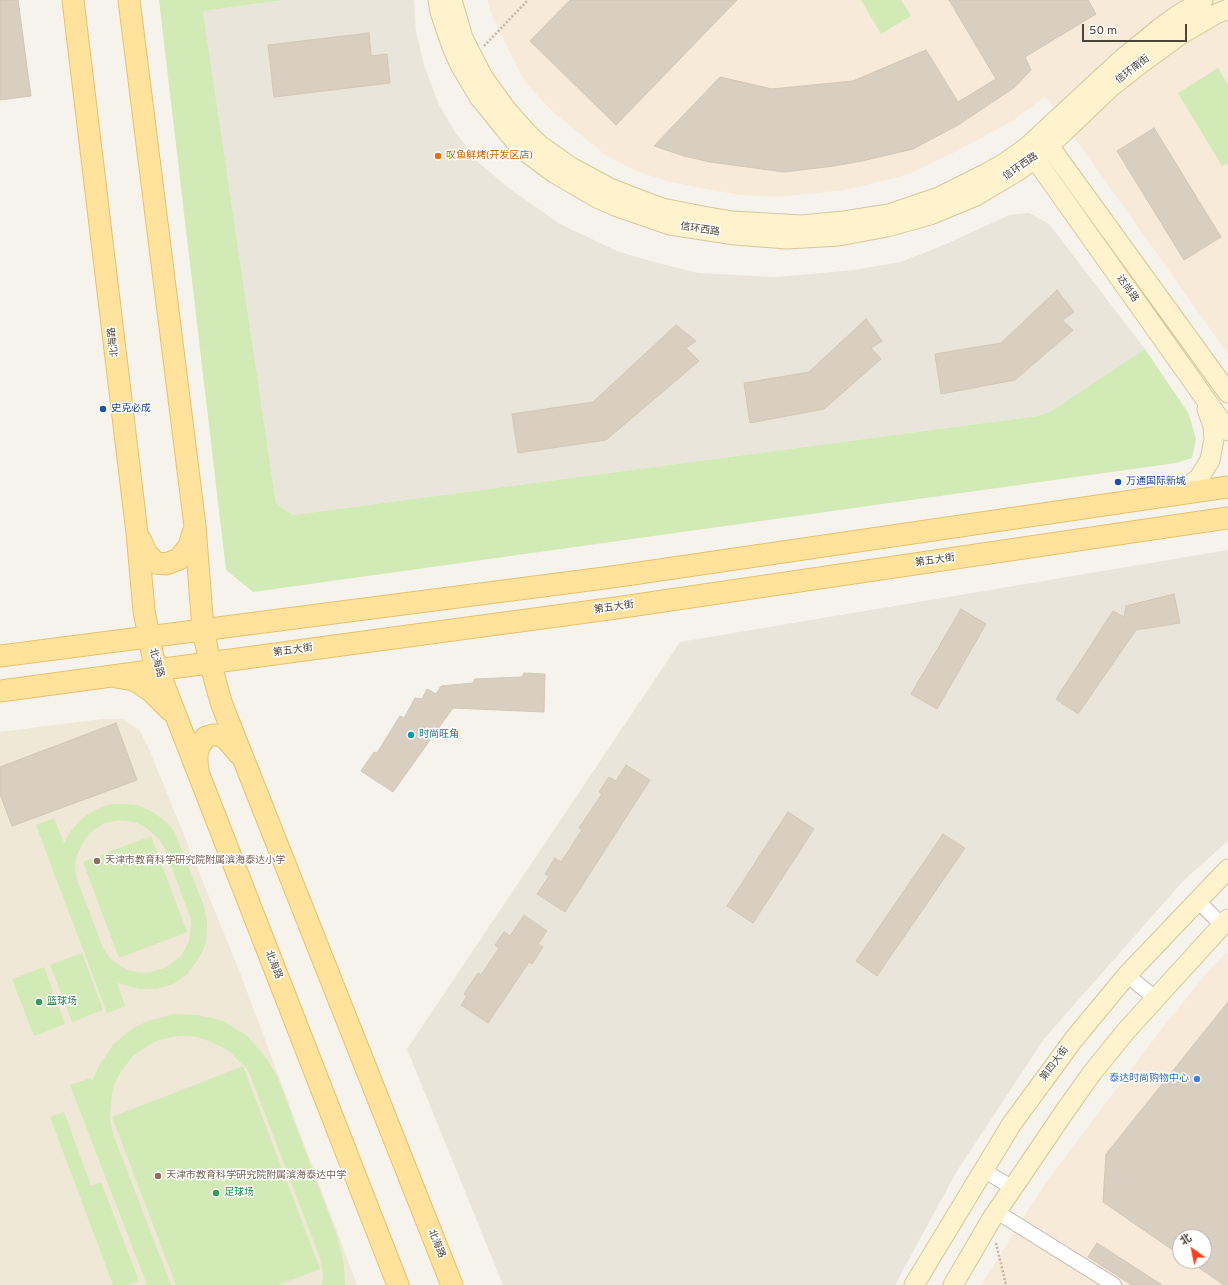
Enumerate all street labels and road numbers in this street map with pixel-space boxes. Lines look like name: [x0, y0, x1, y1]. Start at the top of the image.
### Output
street label: 信环南街: [1114, 53, 1152, 87]
street label: 信环西路: [1001, 151, 1041, 183]
street label: 信环西路: [679, 221, 721, 239]
street label: 达尚路: [1113, 273, 1141, 305]
street label: 北海路: [106, 326, 122, 358]
street label: 第五大街: [914, 552, 956, 570]
street label: 第五大街: [593, 599, 635, 617]
street label: 第五大街: [272, 642, 314, 660]
street label: 北海路: [146, 647, 166, 679]
street label: 北海路: [262, 949, 284, 981]
street label: 第四大街: [1038, 1044, 1072, 1084]
street label: 北海路: [425, 1228, 447, 1260]

